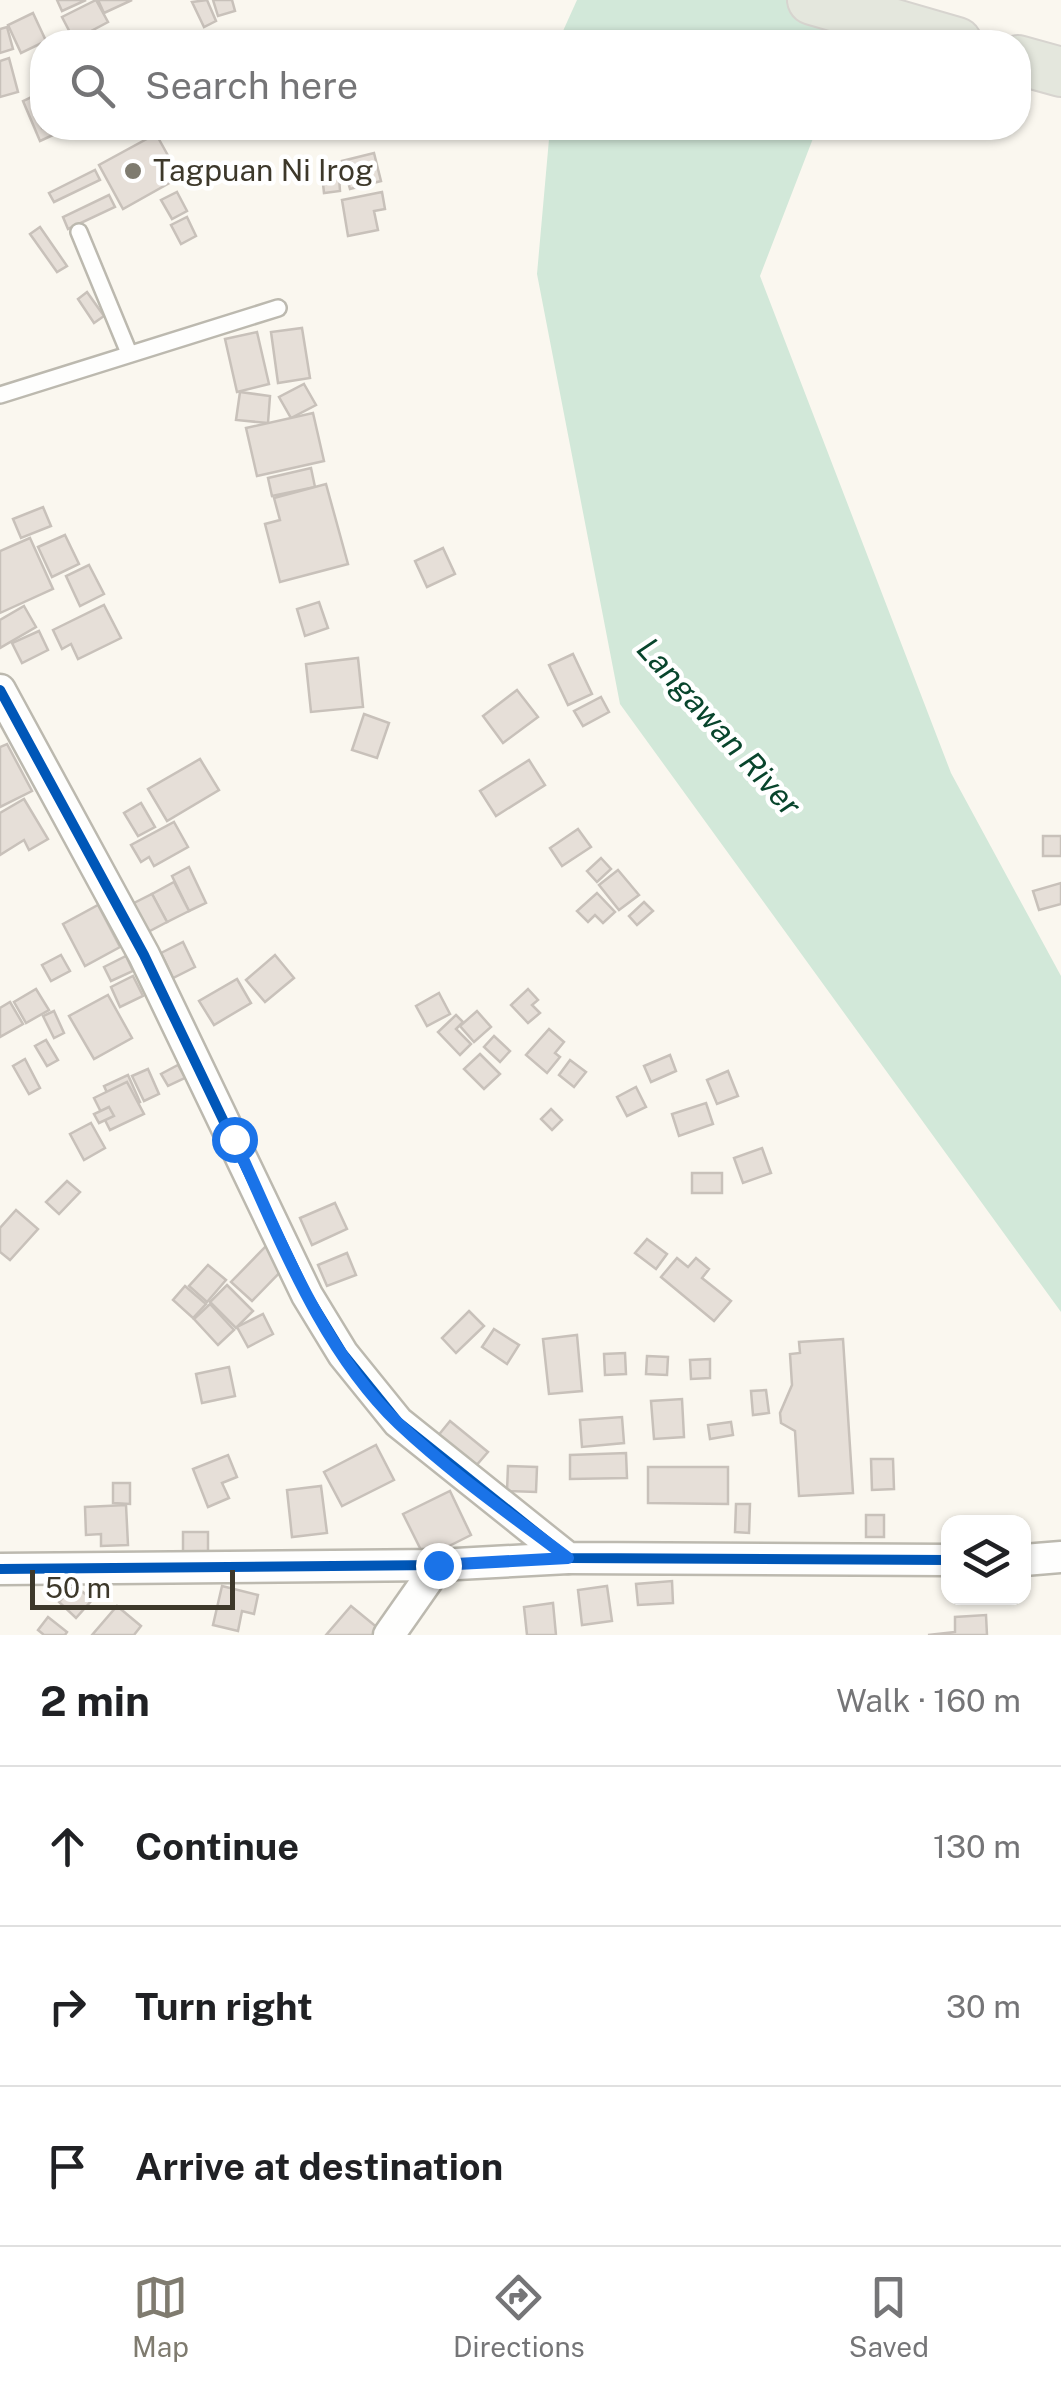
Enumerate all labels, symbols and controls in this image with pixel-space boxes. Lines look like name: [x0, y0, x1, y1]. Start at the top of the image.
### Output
search box: [30, 30, 1031, 140]
icon: search: [65, 58, 120, 113]
text: Search here: [145, 63, 358, 108]
place label: Tagpuan Ni Irog: [153, 152, 374, 188]
marker: Tagpuan Ni Irog: [122, 160, 144, 182]
water label: Langawan River: [630, 630, 809, 824]
route start: [212, 1117, 258, 1163]
map controls: [941, 1515, 1031, 1605]
button: layers: [941, 1515, 1031, 1605]
route end: [416, 1543, 462, 1589]
scale bar: [30, 1565, 235, 1610]
text: 50 m: [45, 1571, 111, 1604]
text: 2 min: [40, 1676, 150, 1725]
text: Walk · 160 m: [836, 1682, 1021, 1719]
icon: ahead: [40, 1819, 95, 1874]
text: Continue: [135, 1824, 299, 1869]
text: 130 m: [933, 1828, 1021, 1865]
icon: right: [40, 1979, 95, 2034]
text: Turn right: [135, 1984, 313, 2029]
text: 30 m: [946, 1988, 1021, 2025]
icon: arrive: [40, 2139, 95, 2194]
text: Arrive at destination: [135, 2144, 503, 2189]
tab: Map: [132, 2270, 189, 2363]
tab: Directions: [453, 2270, 585, 2363]
tab: Saved: [849, 2270, 929, 2363]

